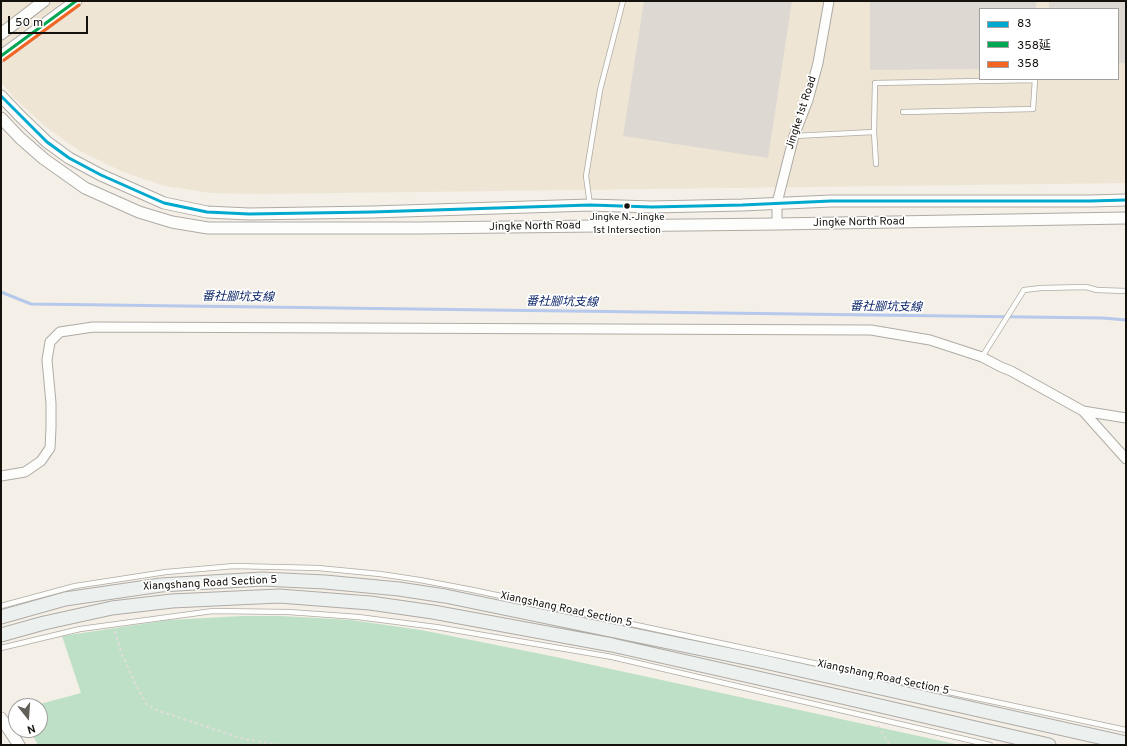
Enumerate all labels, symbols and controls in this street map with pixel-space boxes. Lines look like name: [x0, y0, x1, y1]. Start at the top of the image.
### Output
scale bar: [10, 8, 90, 34]
legend: [979, 8, 1119, 80]
text: 50 m: [15, 15, 43, 31]
text: 83: [1017, 16, 1032, 32]
text: 358延: [1017, 38, 1051, 54]
text: 358: [1017, 56, 1039, 72]
street label: Jingke 1st Road: [784, 75, 820, 151]
marker: Jingke N.-Jingke 1st Intersection: [622, 201, 632, 211]
place label: Jingke N.-Jingke 1st Intersection: [589, 212, 665, 236]
street label: Jingke North Road: [813, 216, 905, 230]
street label: Jingke North Road: [489, 220, 581, 234]
water label: 番社腳坑支線: [202, 290, 274, 306]
water label: 番社腳坑支線: [526, 295, 598, 311]
water label: 番社腳坑支線: [850, 300, 922, 316]
street label: Xiangshang Road Section 5: [142, 574, 278, 594]
street label: Xiangshang Road Section 5: [499, 590, 633, 630]
street label: Xiangshang Road Section 5: [816, 658, 950, 698]
north arrow: [8, 698, 48, 738]
text: N: [25, 721, 37, 736]

